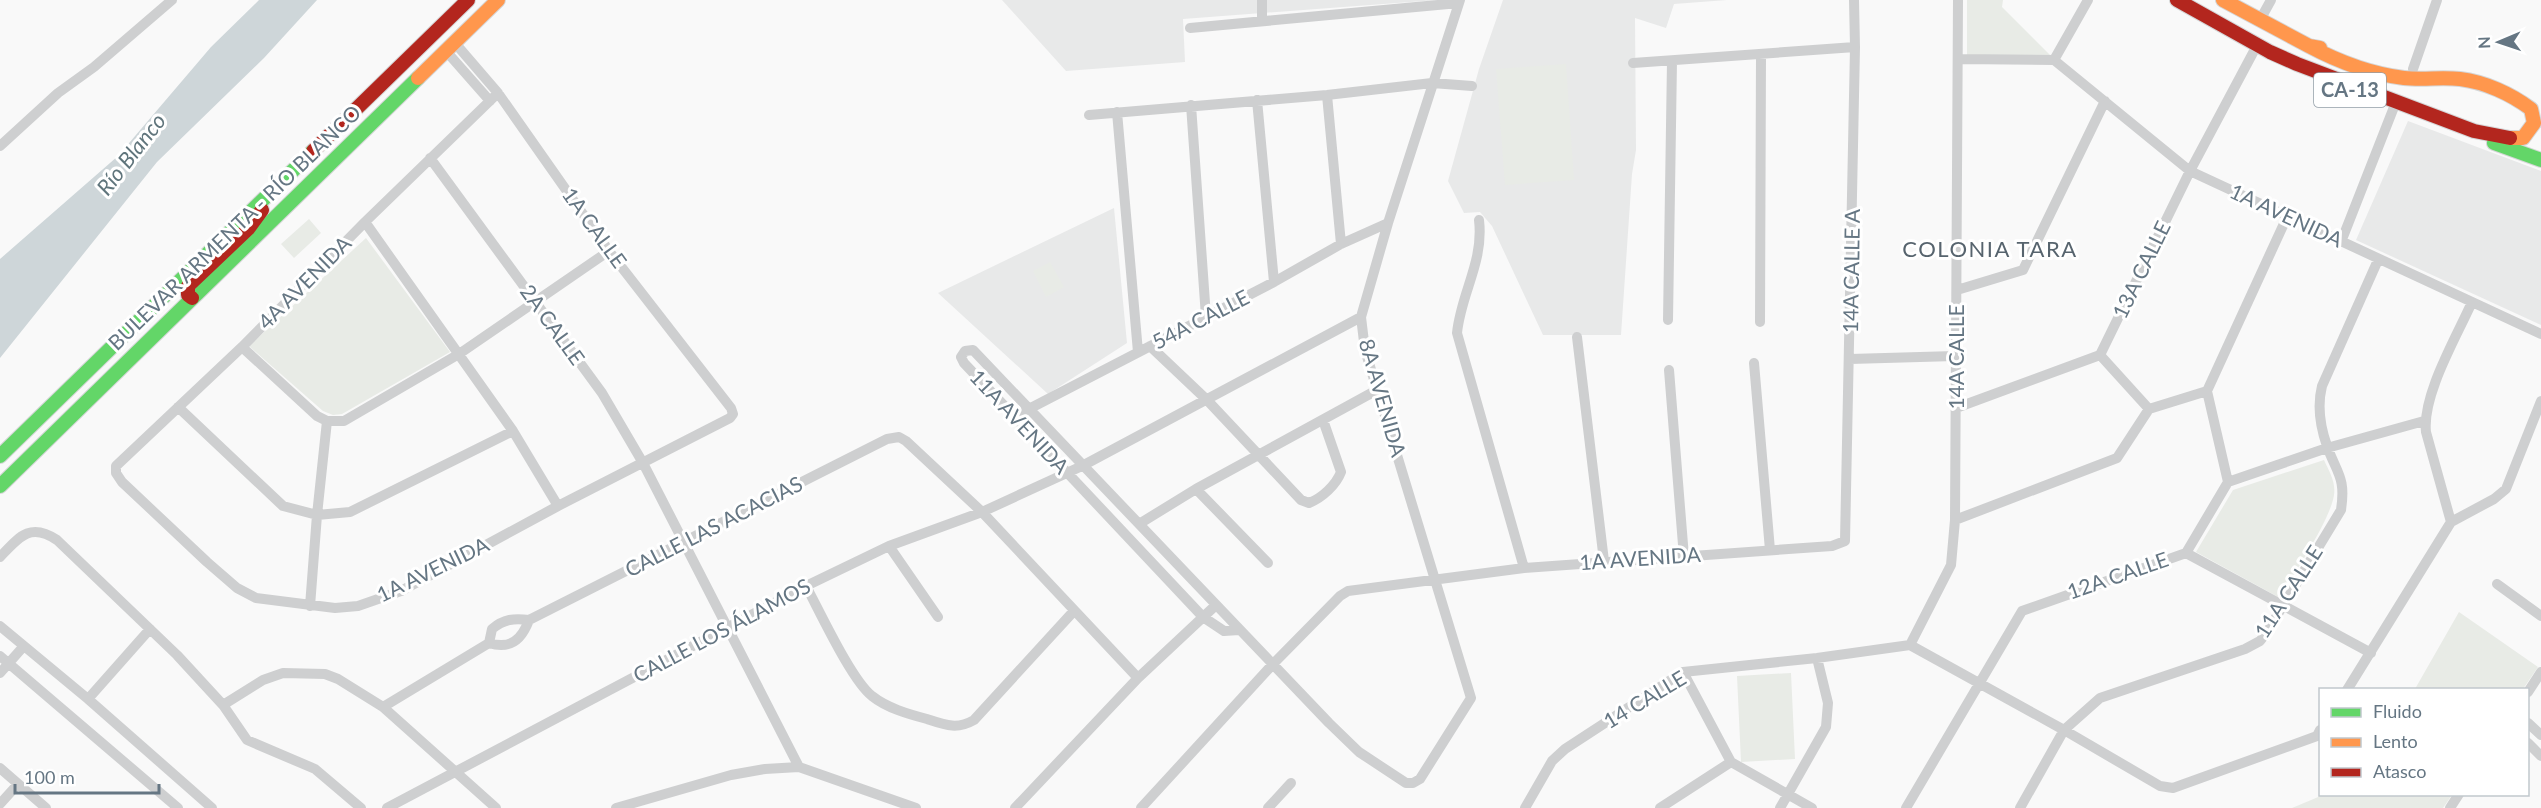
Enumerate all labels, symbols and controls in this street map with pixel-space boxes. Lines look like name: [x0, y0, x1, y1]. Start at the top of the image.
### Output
north arrow: [2469, 12, 2529, 72]
text: N: [2474, 36, 2493, 49]
road number: CA-13: [2314, 73, 2386, 107]
street label: BULEVAR ARMENTA - RÍO BLANCO: [102, 99, 365, 355]
water label: Río Blanco: [90, 107, 171, 200]
street label: 1A AVENIDA: [2226, 178, 2348, 252]
street label: 1A CALLE: [558, 182, 633, 272]
street label: 14A CALLE A: [1837, 208, 1864, 333]
street label: 13A CALLE: [2106, 217, 2175, 322]
street label: 4A AVENIDA: [252, 230, 356, 334]
district label: COLONIA TARA: [1902, 235, 2078, 262]
street label: 2A CALLE: [516, 279, 591, 369]
street label: 54A CALLE: [1148, 284, 1253, 354]
street label: 14A CALLE: [1943, 304, 1968, 410]
street label: 8A AVENIDA: [1355, 336, 1412, 460]
street label: 11A AVENIDA: [965, 364, 1075, 479]
street label: CALLE LAS ACACIAS: [621, 470, 806, 581]
street label: 1A AVENIDA: [372, 530, 493, 607]
street label: 11A CALLE: [2249, 540, 2327, 642]
street label: 1A AVENIDA: [1578, 541, 1702, 574]
street label: 12A CALLE: [2064, 546, 2171, 604]
street label: CALLE LOS ÁLAMOS: [628, 572, 814, 687]
street label: 14 CALLE: [1598, 664, 1690, 733]
legend: [2319, 688, 2529, 796]
text: Fluido: [2373, 700, 2422, 722]
text: Lento: [2373, 730, 2418, 752]
scale bar: [15, 757, 159, 795]
text: Atasco: [2373, 760, 2426, 782]
text: 100 m: [24, 766, 75, 788]

